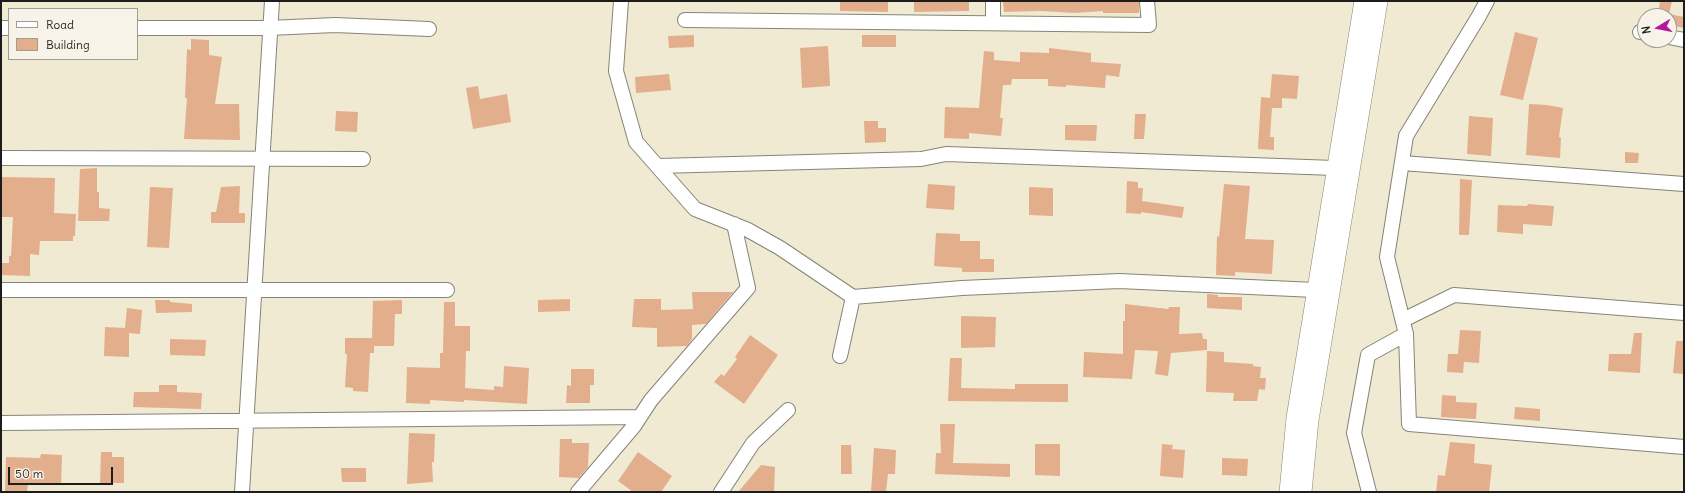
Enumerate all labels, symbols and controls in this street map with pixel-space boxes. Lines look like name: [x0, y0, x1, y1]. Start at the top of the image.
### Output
legend: [8, 8, 138, 60]
north arrow: [1637, 8, 1677, 48]
text: Road: [46, 17, 74, 32]
text: N: [1639, 25, 1654, 35]
text: Building: [46, 37, 90, 52]
scale bar: [10, 459, 115, 485]
text: 50 m: [15, 466, 43, 481]

